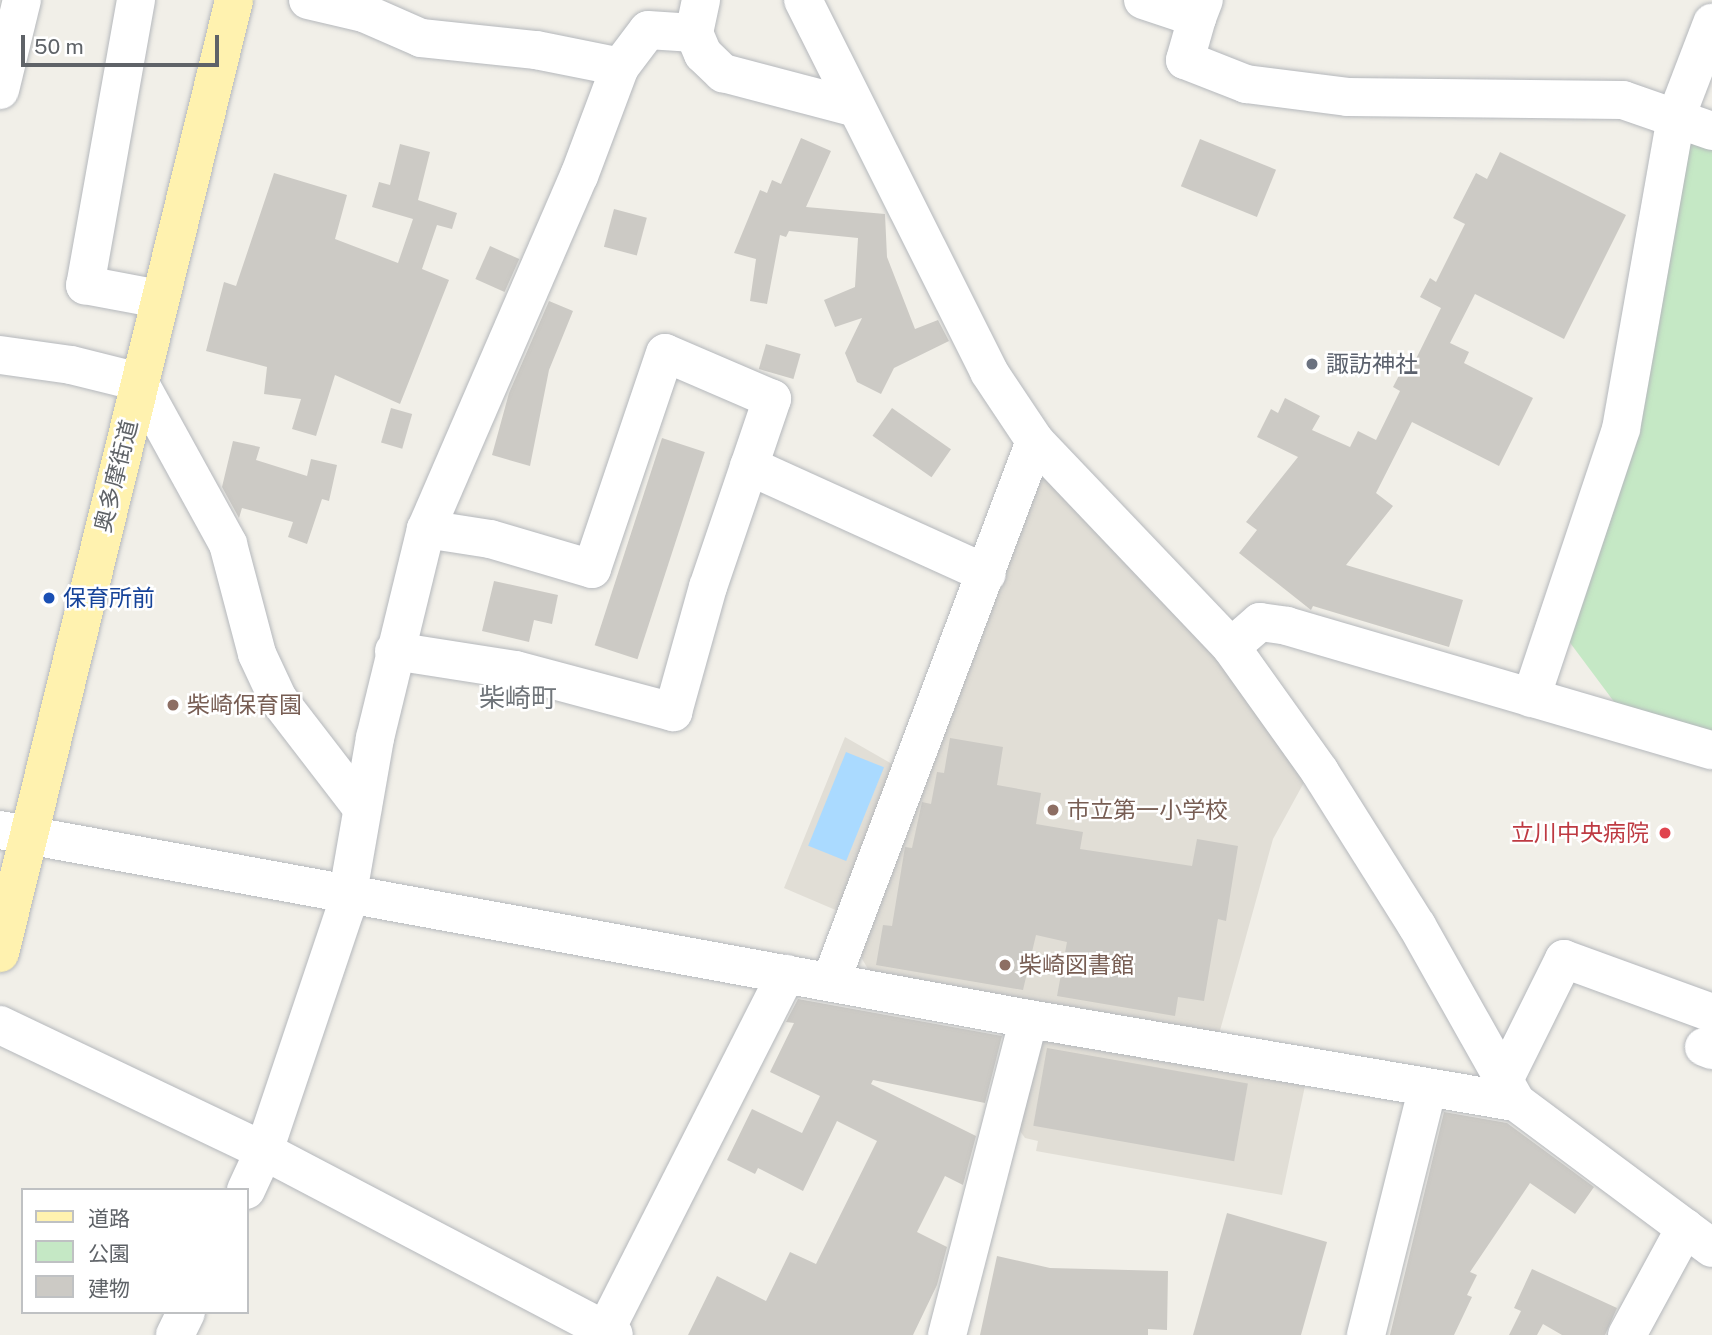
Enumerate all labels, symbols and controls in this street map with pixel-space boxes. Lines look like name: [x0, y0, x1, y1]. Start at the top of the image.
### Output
scale bar: [24, 21, 222, 65]
text: 50 m: [34, 34, 84, 59]
place label: 諏訪神社: [1326, 350, 1418, 378]
marker: 諏訪神社: [1304, 356, 1320, 372]
street label: 奥多摩街道: [89, 417, 143, 535]
place label: 保育所前: [63, 584, 155, 612]
marker: 保育所前: [41, 590, 57, 606]
district label: 柴崎町: [479, 682, 557, 714]
place label: 柴崎保育園: [187, 691, 302, 719]
marker: 柴崎保育園: [165, 697, 181, 713]
place label: 市立第一小学校: [1067, 796, 1228, 824]
marker: 市立第一小学校: [1045, 802, 1061, 818]
place label: 立川中央病院: [1511, 819, 1649, 847]
marker: 立川中央病院: [1655, 823, 1675, 843]
place label: 柴崎図書館: [1019, 951, 1134, 979]
marker: 柴崎図書館: [997, 957, 1013, 973]
legend: [21, 1188, 248, 1314]
text: 道路: [88, 1206, 130, 1231]
text: 公園: [88, 1241, 130, 1266]
text: 建物: [88, 1276, 130, 1301]

